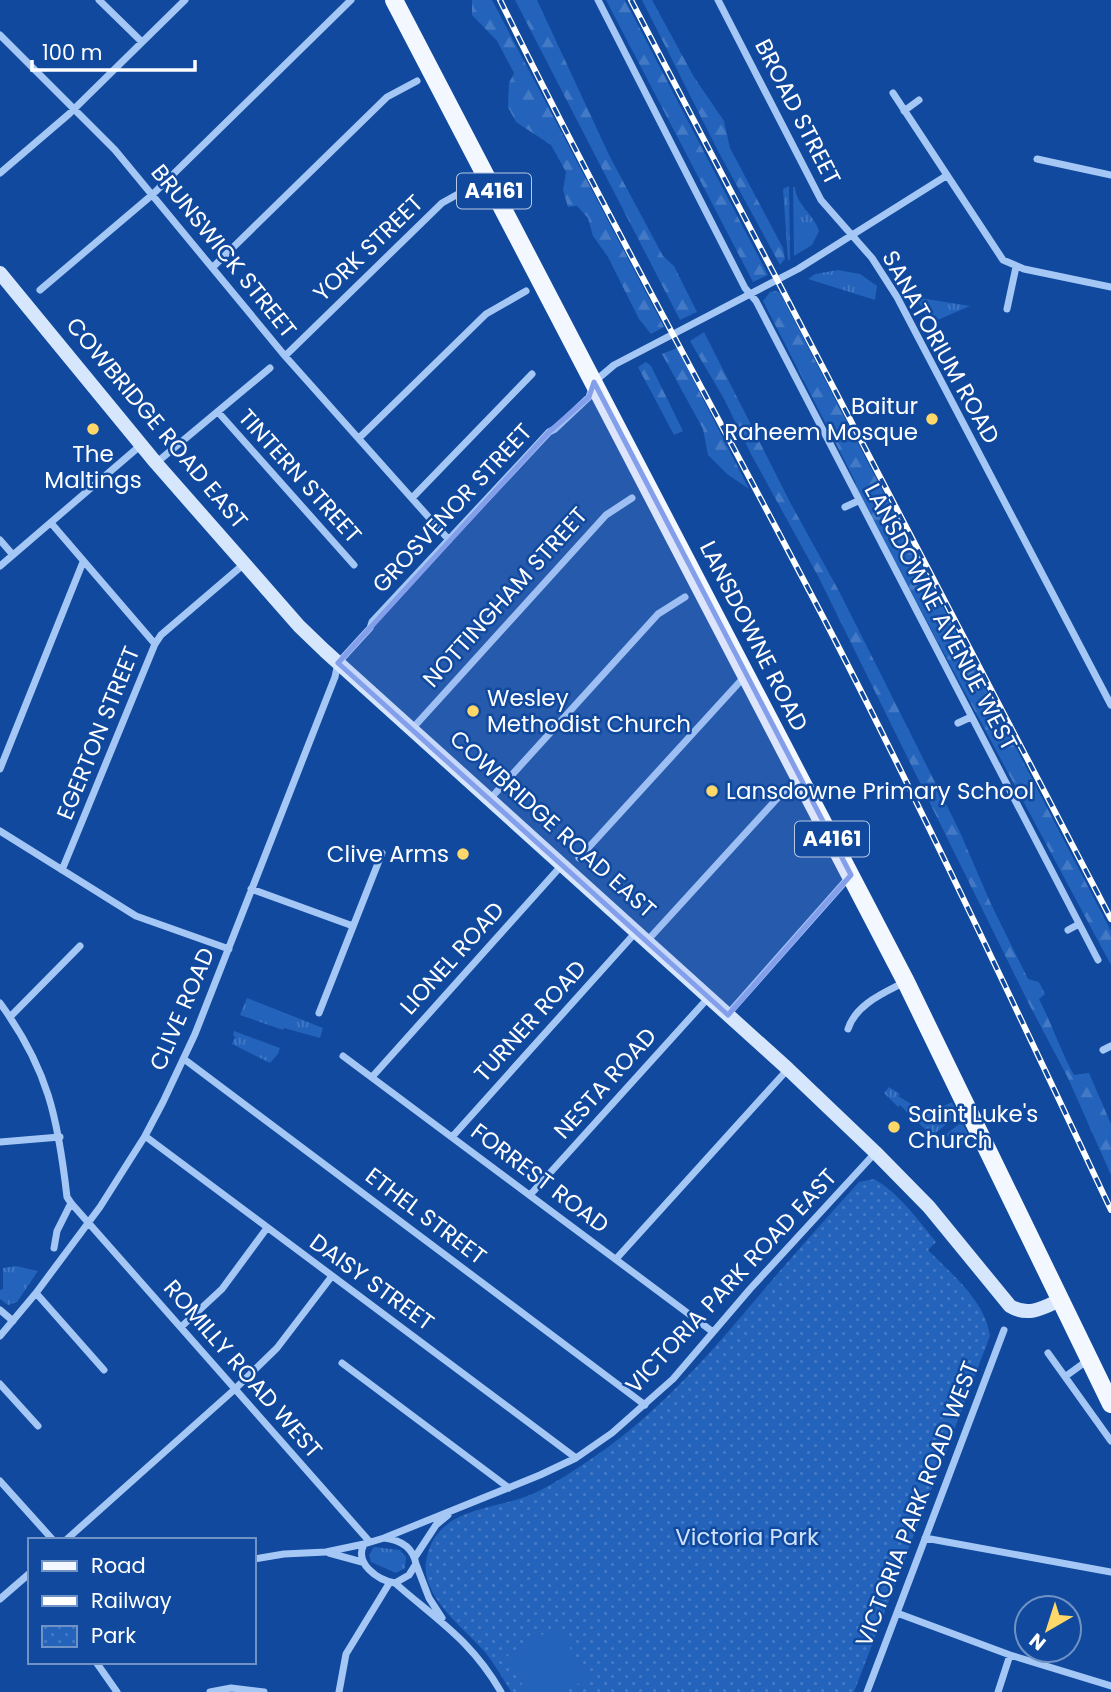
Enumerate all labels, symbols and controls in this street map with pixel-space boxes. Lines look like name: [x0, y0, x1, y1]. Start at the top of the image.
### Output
scale bar: [32, 28, 194, 72]
street label: BROAD STREET: [747, 33, 849, 191]
text: 100 m: [42, 38, 102, 67]
street label: BRUNSWICK STREET: [144, 157, 304, 345]
road number: A4161: [457, 174, 531, 208]
street label: YORK STREET: [306, 187, 430, 309]
street label: SANATORIUM ROAD: [875, 245, 1007, 449]
street label: COWBRIDGE ROAD EAST: [59, 310, 255, 536]
place label: Baitur Raheem Mosque: [724, 390, 918, 448]
street label: TINTERN STREET: [231, 402, 369, 550]
marker: Baitur Raheem Mosque: [924, 411, 940, 427]
street label: GROSVENOR STREET: [365, 416, 539, 600]
marker: The Maltings: [85, 421, 101, 437]
place label: The Maltings: [44, 438, 142, 496]
street label: LANSDOWNE AVENUE WEST: [857, 478, 1025, 756]
street label: NOTTINGHAM STREET: [415, 500, 595, 694]
street label: LANSDOWNE ROAD: [692, 535, 816, 737]
street label: EGERTON STREET: [49, 642, 147, 824]
place label: Wesley Methodist Church: [487, 682, 691, 740]
marker: Wesley Methodist Church: [465, 703, 481, 719]
street label: COWBRIDGE ROAD EAST: [443, 723, 663, 925]
place label: Lansdowne Primary School: [726, 775, 1034, 807]
marker: Lansdowne Primary School: [704, 783, 720, 799]
road number: A4161: [795, 822, 869, 856]
place label: Clive Arms: [327, 838, 449, 870]
marker: Clive Arms: [455, 846, 471, 862]
street label: LIONEL ROAD: [393, 895, 511, 1021]
street label: CLIVE ROAD: [142, 943, 222, 1075]
street label: TURNER ROAD: [467, 953, 593, 1089]
street label: NESTA ROAD: [546, 1021, 664, 1145]
place label: Saint Luke's Church: [908, 1098, 1038, 1156]
street label: FORREST ROAD: [464, 1115, 616, 1241]
marker: Saint Luke's Church: [886, 1119, 902, 1135]
street label: ETHEL STREET: [359, 1160, 493, 1272]
street label: VICTORIA PARK ROAD EAST: [618, 1162, 844, 1400]
street label: DAISY STREET: [303, 1226, 441, 1338]
street label: ROMILLY ROAD WEST: [156, 1273, 330, 1465]
street label: VICTORIA PARK ROAD WEST: [848, 1357, 986, 1651]
park label: Victoria Park: [675, 1521, 819, 1553]
legend: [28, 1538, 256, 1664]
text: Road: [91, 1551, 146, 1580]
text: Railway: [91, 1586, 172, 1615]
north arrow: [1013, 1594, 1083, 1664]
text: Park: [91, 1621, 136, 1650]
text: N: [1024, 1627, 1052, 1657]

